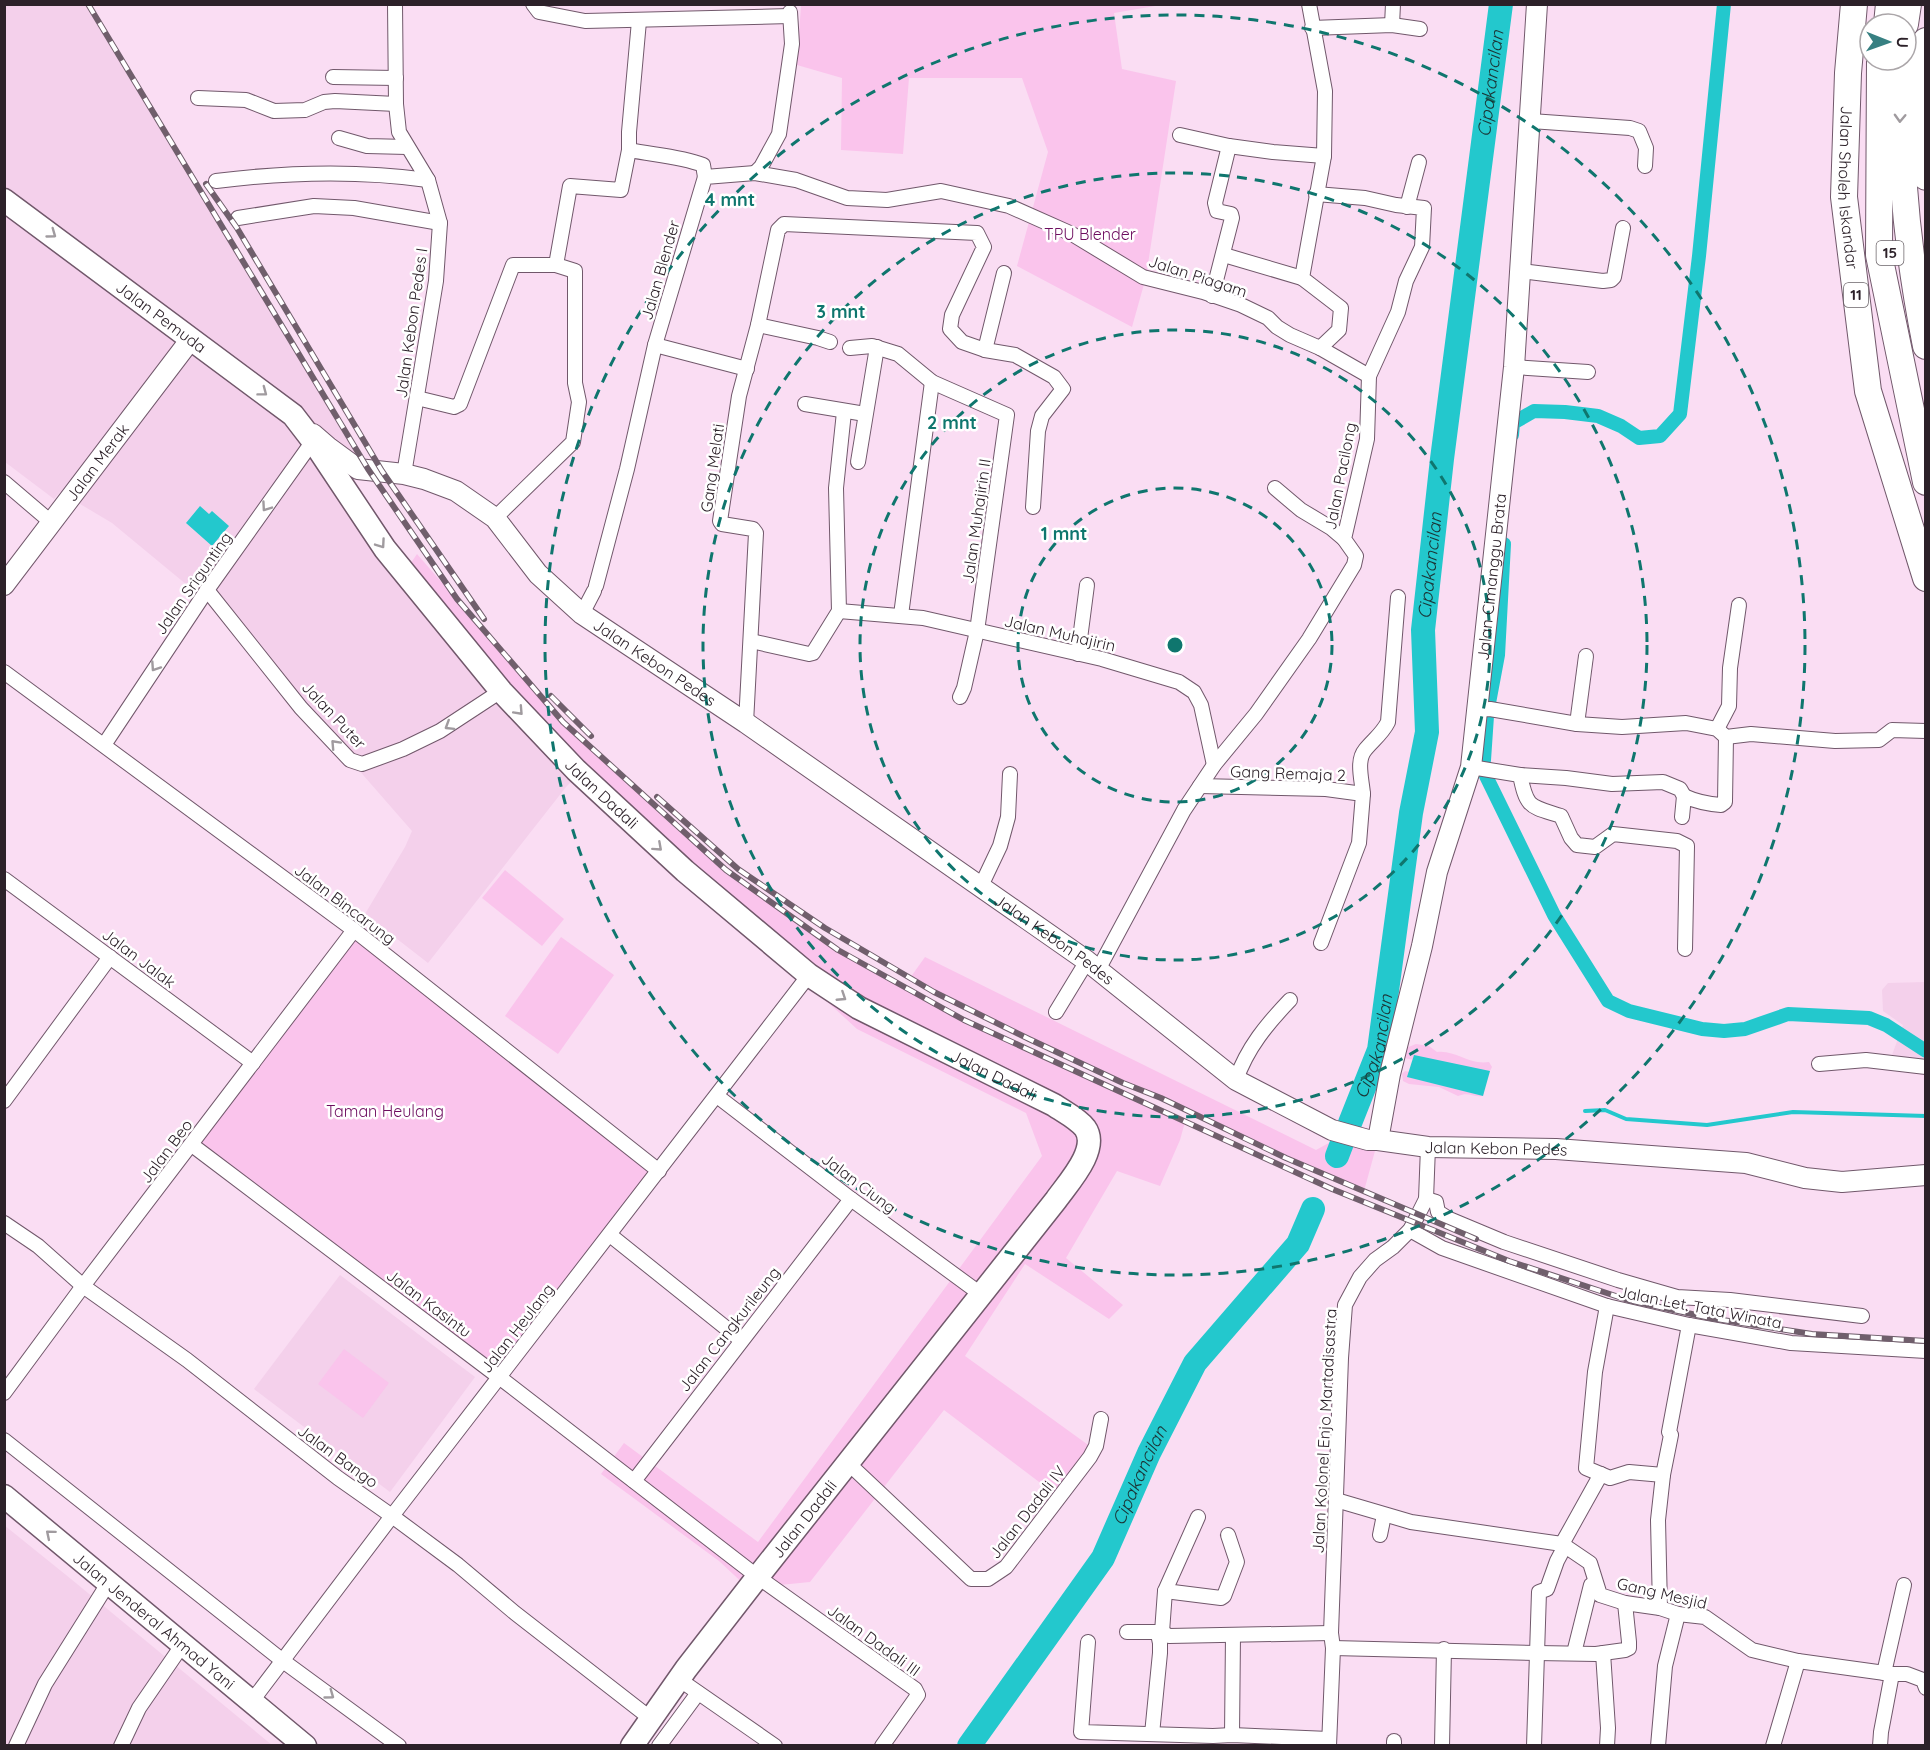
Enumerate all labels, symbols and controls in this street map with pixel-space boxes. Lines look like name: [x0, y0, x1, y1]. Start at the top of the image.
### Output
north arrow: [1858, 12, 1918, 72]
water label: Cipakancilan: [1472, 28, 1509, 138]
text: U: [1893, 36, 1913, 48]
street label: Jalan Sholeh Iskandar: [1834, 105, 1863, 270]
one-way arrow: [1894, 114, 1907, 123]
text: 4 mnt: [705, 188, 755, 211]
street label: Jalan Blender: [636, 218, 684, 322]
park label: TPU Blender: [1044, 224, 1136, 244]
one-way arrow: [45, 227, 56, 238]
road number: 15: [1876, 241, 1904, 265]
street label: Jalan Kebon Pedes I: [391, 247, 431, 399]
street label: Jalan Piagam: [1146, 251, 1250, 301]
street label: Jalan Pemuda: [112, 277, 210, 357]
road number: 11: [1844, 283, 1868, 307]
text: 3 mnt: [816, 300, 866, 323]
one-way arrow: [257, 385, 268, 396]
text: 2 mnt: [927, 411, 977, 434]
street label: Jalan Merak: [61, 420, 133, 505]
street label: Jalan Pacilong: [1320, 421, 1360, 531]
street label: Gang Melati: [696, 422, 728, 514]
street label: Jalan Muhajirin II: [957, 457, 995, 585]
street label: Jalan Cimanggu Brata: [1473, 492, 1510, 662]
one-way arrow: [262, 500, 273, 511]
water label: Cipakancilan: [1412, 511, 1447, 620]
text: 1 mnt: [1041, 522, 1087, 545]
street label: Jalan Srigunting: [150, 528, 236, 638]
one-way arrow: [374, 538, 385, 549]
street label: Jalan Muhajirin: [1002, 610, 1118, 656]
street label: Jalan Kebon Pedes: [590, 614, 720, 710]
centre of rings: [1165, 635, 1185, 655]
one-way arrow: [151, 661, 163, 671]
street label: Jalan Puter: [298, 677, 370, 753]
one-way arrow: [512, 704, 523, 714]
one-way arrow: [444, 718, 455, 729]
one-way arrow: [331, 740, 342, 751]
street label: Jalan Dadali: [561, 754, 643, 833]
street label: Gang Remaja 2: [1230, 761, 1346, 785]
one-way arrow: [652, 840, 662, 851]
street label: Jalan Bincarung: [290, 859, 400, 949]
street label: Jalan Kebon Pedes: [990, 889, 1118, 989]
street label: Jalan Jalak: [98, 924, 180, 992]
one-way arrow: [836, 989, 846, 1001]
water label: Cipakancilan: [1349, 992, 1397, 1102]
street label: Jalan Dadali: [947, 1045, 1040, 1105]
park label: Taman Heulang: [326, 1101, 444, 1121]
street label: Jalan Beo: [135, 1115, 197, 1187]
street label: Jalan Kebon Pedes: [1424, 1137, 1568, 1160]
street label: Jalan Ciung: [818, 1149, 900, 1217]
street label: Jalan Cangkurileung: [674, 1262, 784, 1396]
street label: Jalan Kasintu: [383, 1265, 475, 1341]
street label: Jalan Heulang: [476, 1279, 558, 1377]
street label: Jalan Let. Tata Winata: [1616, 1281, 1784, 1333]
street label: Jalan Kolonel Enjo Martadisastra: [1308, 1308, 1340, 1554]
street label: Jalan Bango: [294, 1420, 382, 1492]
water label: Cipakancilan: [1107, 1421, 1172, 1529]
street label: Jalan Dadali IV: [984, 1461, 1070, 1563]
street label: Jalan Dadali: [767, 1476, 841, 1562]
one-way arrow: [46, 1530, 57, 1541]
street label: Jalan Jenderal Ahmad Yani: [69, 1548, 239, 1694]
street label: Gang Mesjid: [1615, 1573, 1709, 1613]
street label: Jalan Dadali III: [824, 1600, 924, 1680]
one-way arrow: [324, 1688, 335, 1699]

